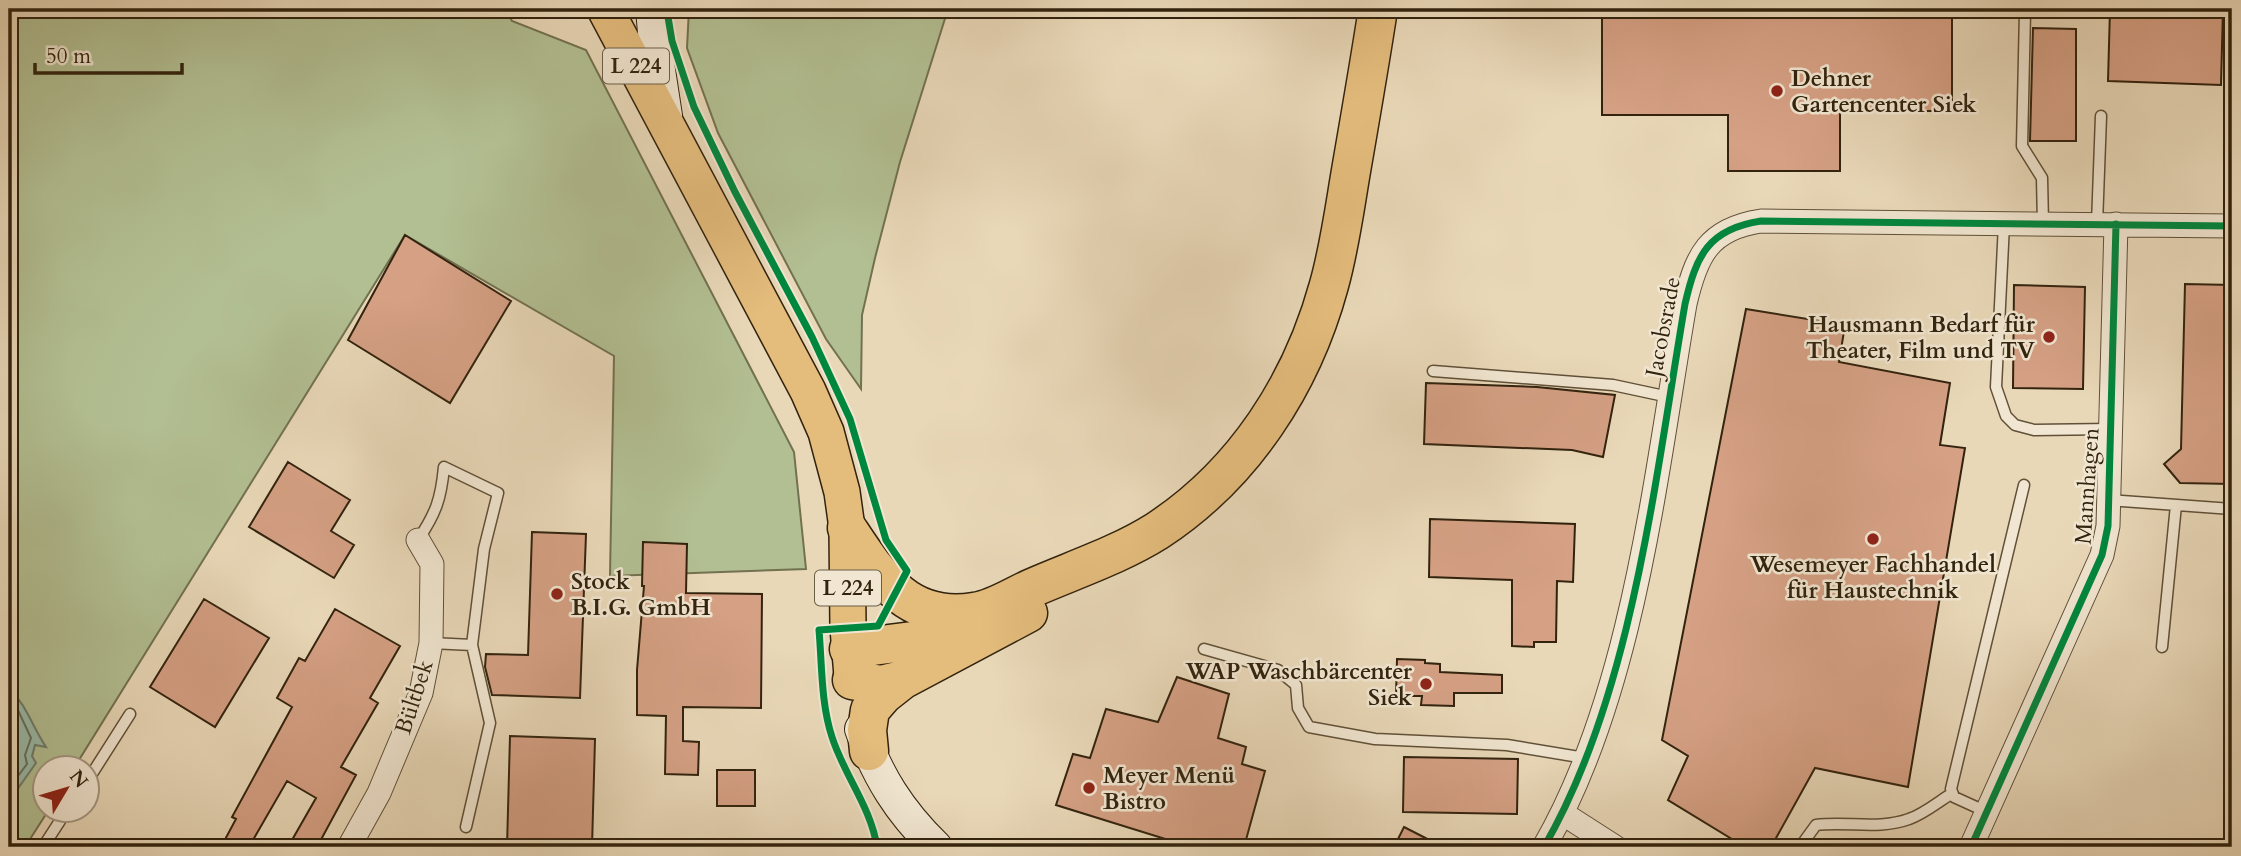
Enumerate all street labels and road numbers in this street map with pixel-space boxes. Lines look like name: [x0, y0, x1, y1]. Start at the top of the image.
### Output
road number: L 224: [603, 48, 669, 84]
street label: Jacobsrade: [1638, 274, 1688, 383]
street label: Mannhagen: [2067, 427, 2107, 545]
road number: L 224: [815, 570, 881, 606]
street label: Bültbek: [387, 655, 441, 738]

